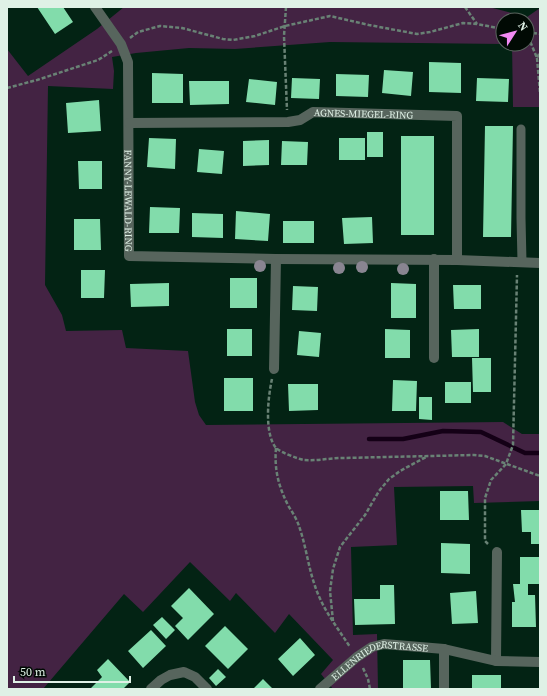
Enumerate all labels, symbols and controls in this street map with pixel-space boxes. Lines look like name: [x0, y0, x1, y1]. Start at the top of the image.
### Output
north arrow: [495, 12, 535, 52]
text: N: [514, 19, 531, 34]
street label: AGNES-MIEGEL-RING: [314, 106, 414, 122]
street label: FANNY-LEWALD-RING: [121, 149, 135, 252]
street label: ELLENRIEDERSTRASSE: [329, 638, 428, 683]
scale bar: [14, 658, 130, 684]
text: 50 m: [20, 664, 46, 680]

